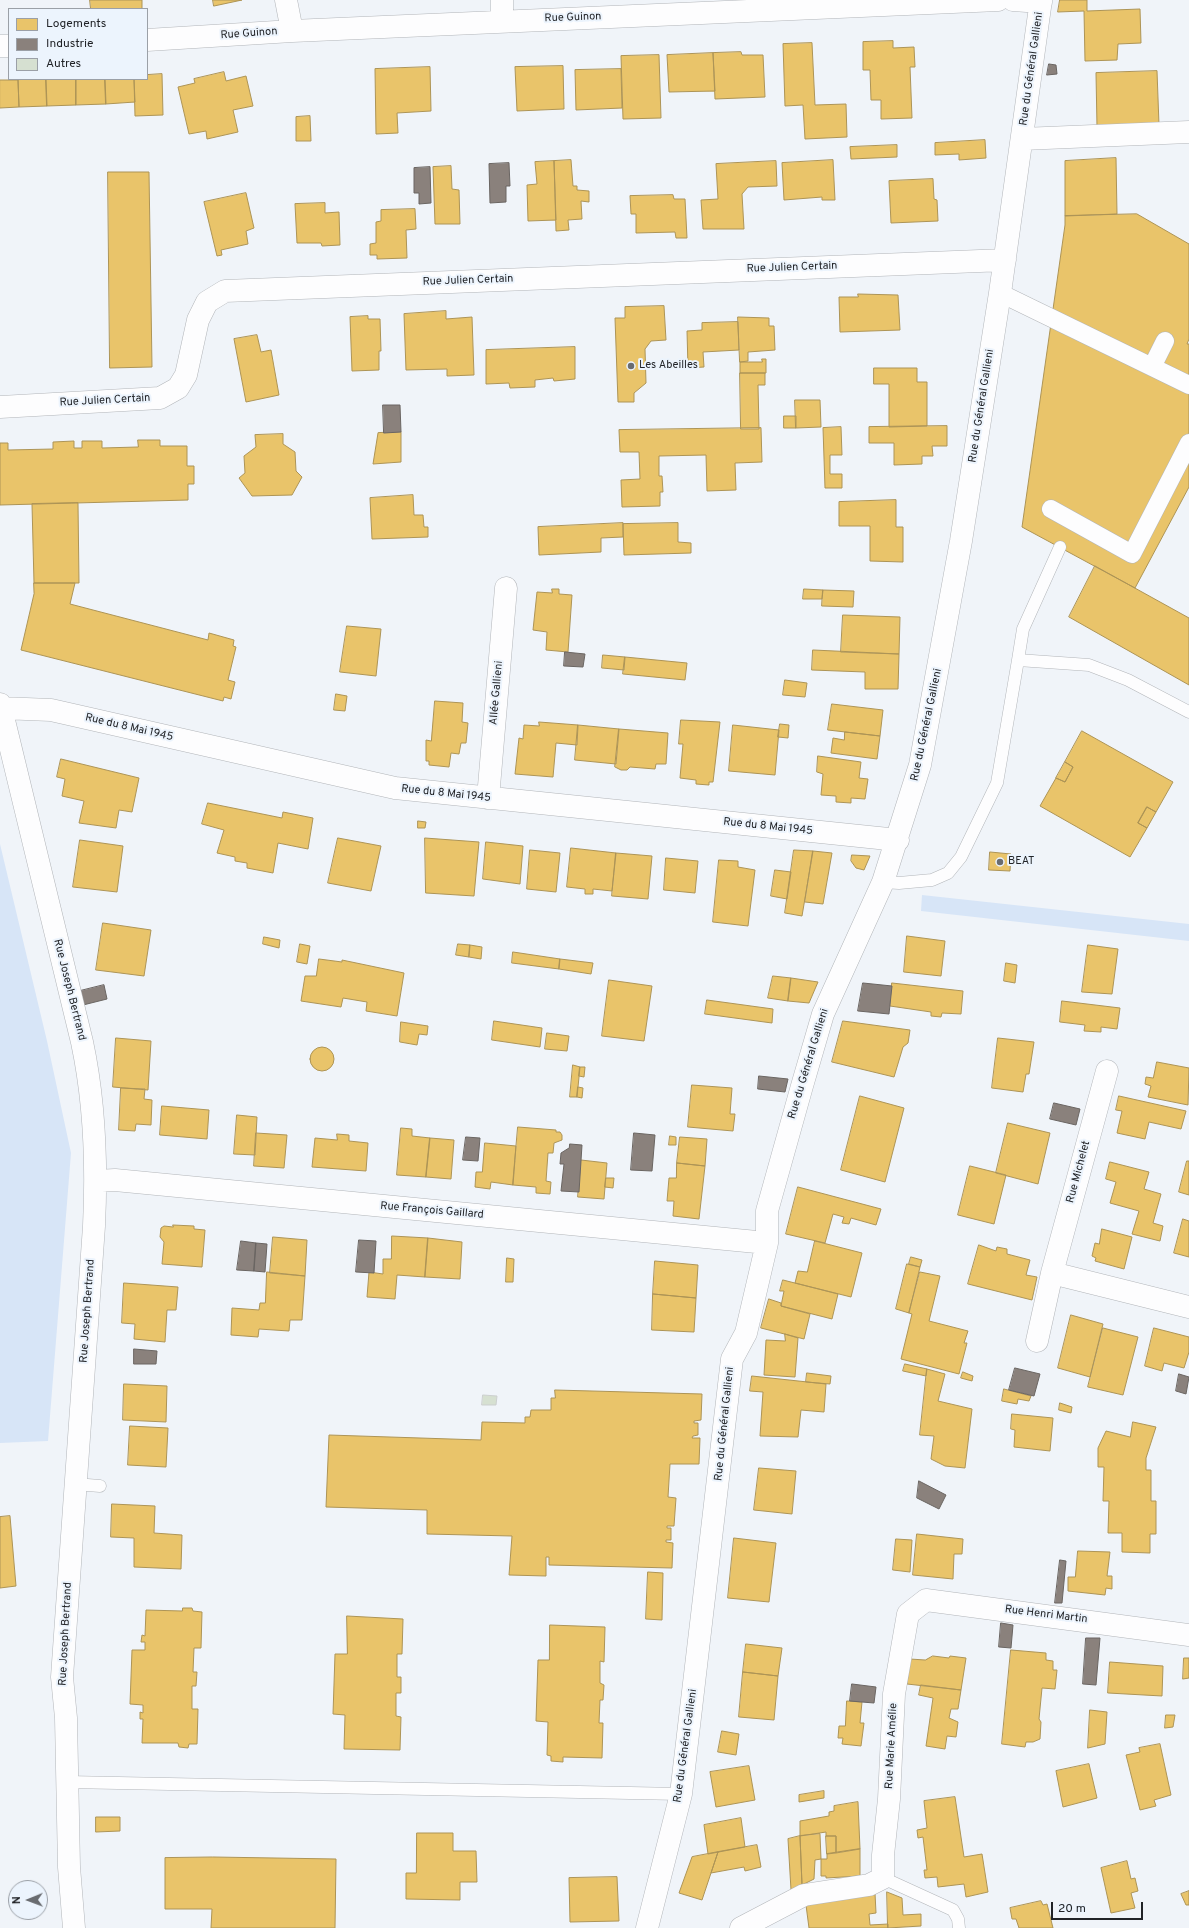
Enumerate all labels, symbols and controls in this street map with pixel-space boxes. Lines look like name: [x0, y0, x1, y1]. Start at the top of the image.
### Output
legend: [8, 8, 148, 80]
street label: Rue Guinon: [544, 10, 602, 26]
street label: Rue du Général Gallieni: [1017, 11, 1047, 127]
text: Logements: [46, 16, 106, 32]
street label: Rue Guinon: [220, 25, 278, 43]
text: Industrie: [46, 36, 94, 52]
text: Autres: [46, 56, 81, 72]
street label: Rue Julien Certain: [746, 260, 838, 276]
street label: Rue Julien Certain: [422, 273, 514, 289]
street label: Rue du Général Gallieni: [967, 348, 997, 464]
place label: Les Abeilles: [639, 359, 698, 373]
marker: Les Abeilles: [626, 361, 636, 371]
street label: Rue Julien Certain: [59, 392, 151, 410]
street label: Allée Gallieni: [488, 660, 506, 726]
street label: Rue du Général Gallieni: [909, 668, 945, 782]
street label: Rue du 8 Mai 1945: [84, 711, 174, 745]
street label: Rue du 8 Mai 1945: [401, 783, 491, 805]
street label: Rue du 8 Mai 1945: [723, 816, 813, 838]
place label: BEAT: [1008, 855, 1034, 869]
marker: BEAT: [995, 857, 1005, 867]
street label: Rue Joseph Bertrand: [50, 938, 88, 1042]
street label: Rue du Général Gallieni: [786, 1007, 832, 1121]
street label: Rue Michelet: [1064, 1139, 1094, 1205]
street label: Rue François Gaillard: [380, 1200, 484, 1222]
street label: Rue Joseph Bertrand: [78, 1259, 98, 1363]
street label: Rue du Général Gallieni: [712, 1366, 738, 1482]
street label: Rue Joseph Bertrand: [57, 1582, 75, 1686]
street label: Rue Henri Martin: [1004, 1603, 1088, 1627]
street label: Rue du Général Gallieni: [671, 1688, 701, 1804]
street label: Rue Marie Amélie: [883, 1703, 901, 1789]
north arrow: [8, 1880, 48, 1920]
scale bar: [1053, 1894, 1145, 1920]
text: N: [10, 1896, 24, 1904]
text: 20 m: [1058, 1901, 1086, 1917]

